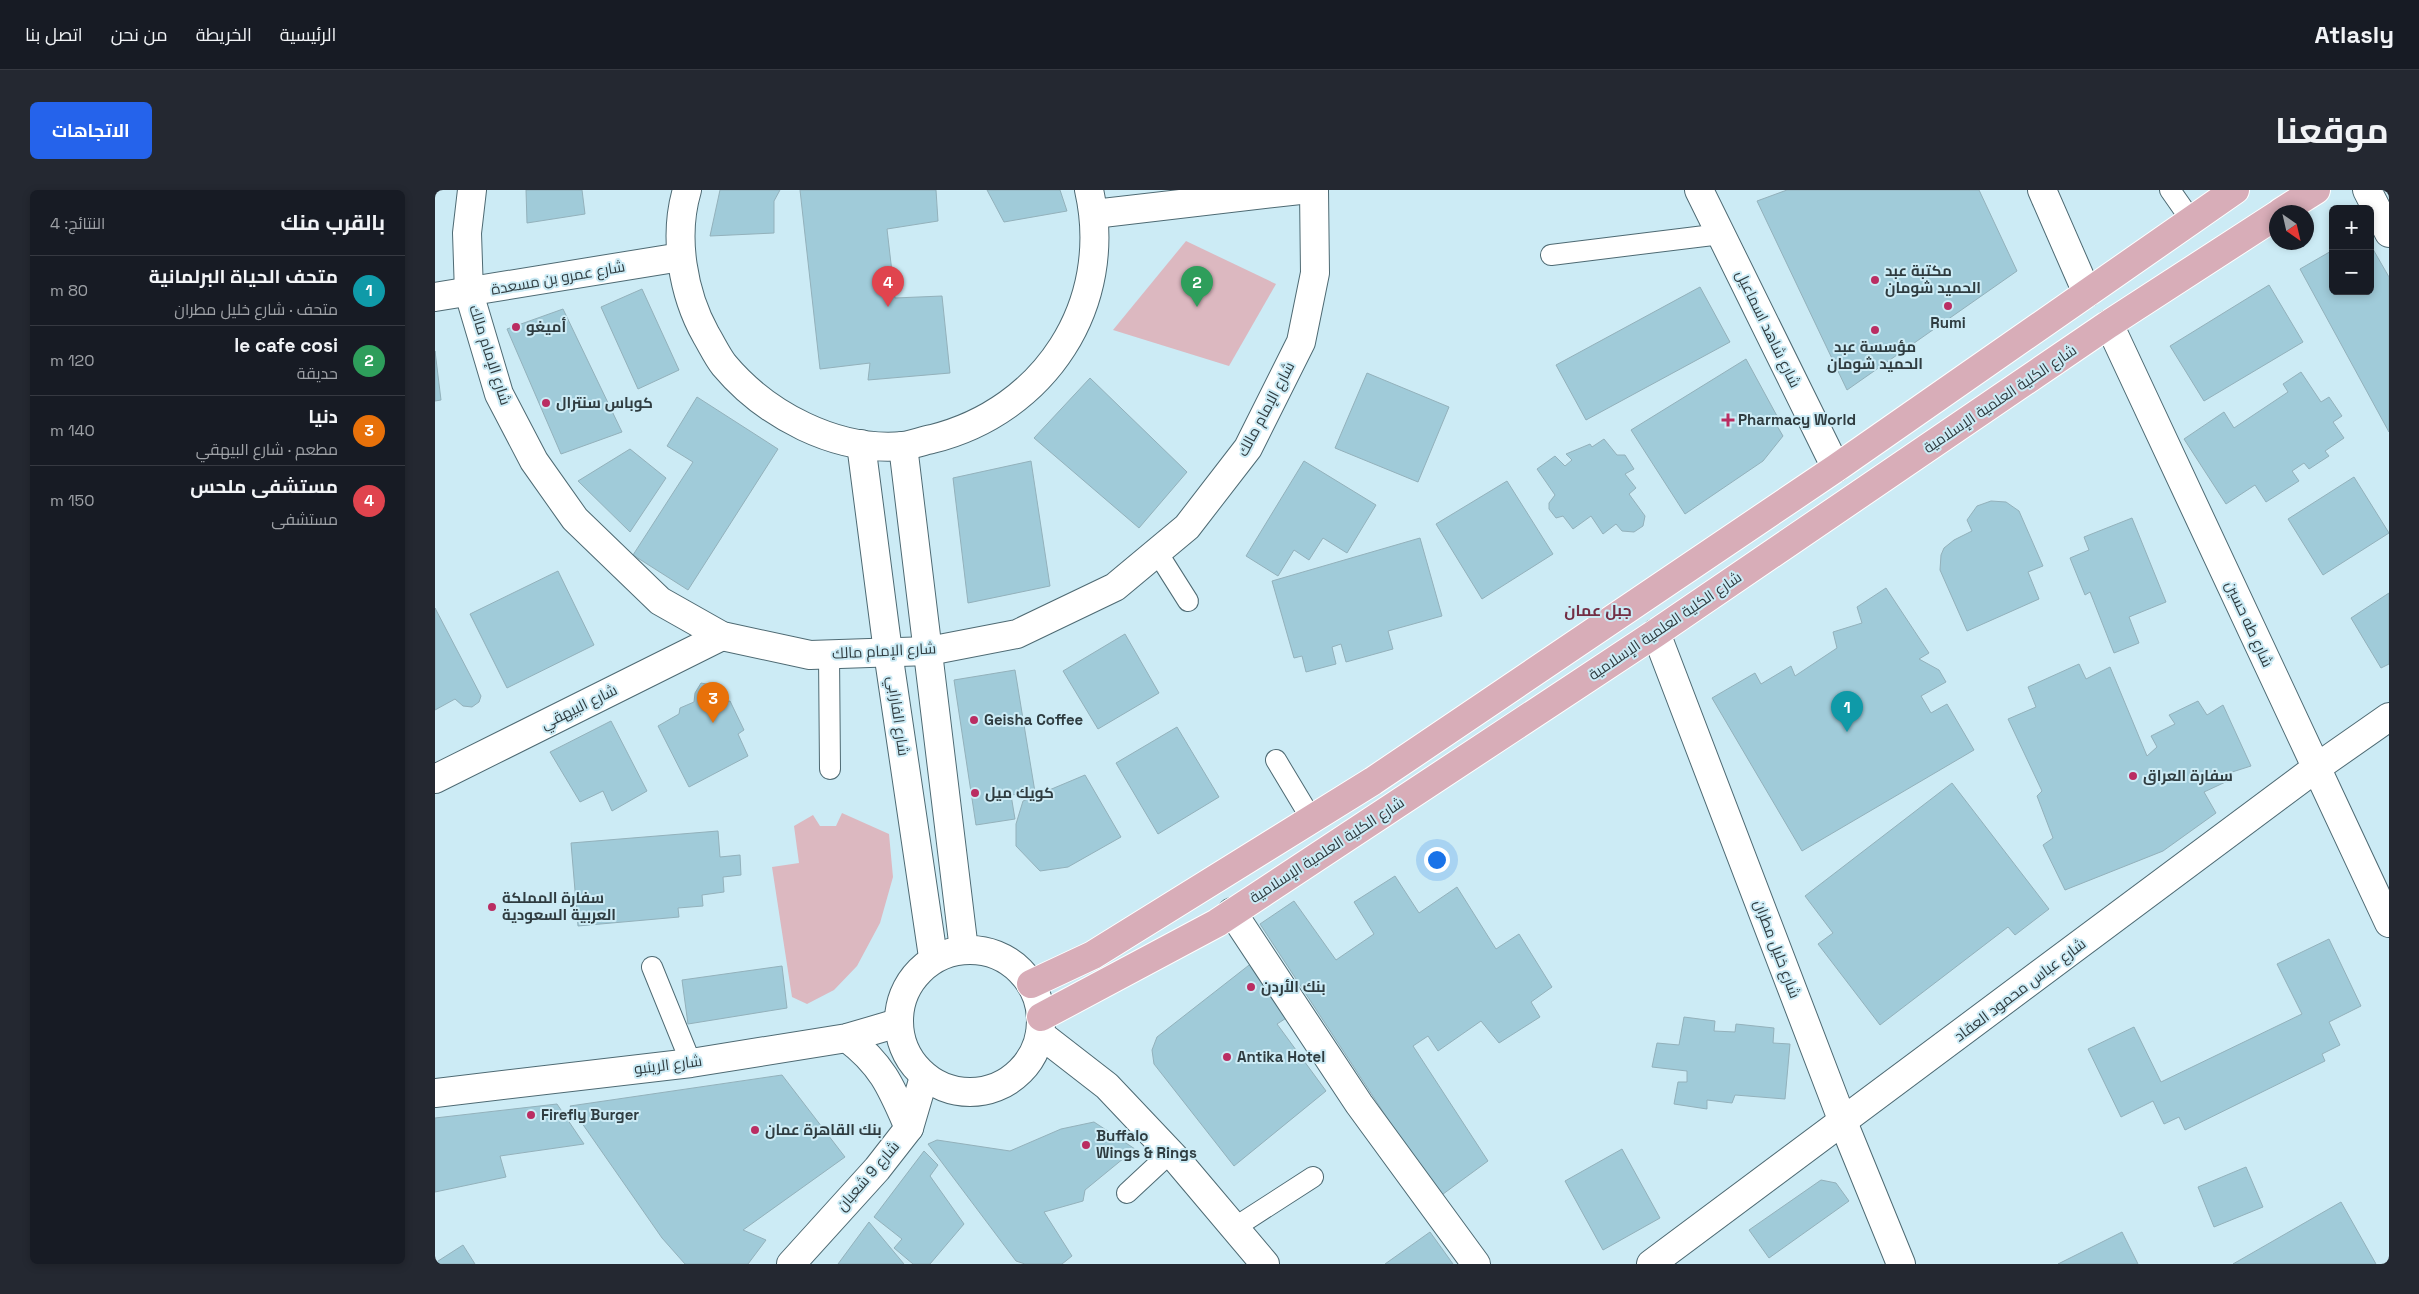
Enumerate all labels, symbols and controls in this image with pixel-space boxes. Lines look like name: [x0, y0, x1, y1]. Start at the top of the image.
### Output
text: Atlasly: [2315, 19, 2394, 50]
text: اتصل بنا: [25, 23, 83, 46]
text: من نحن: [111, 23, 168, 46]
text: الخريطة: [196, 23, 252, 46]
text: الرئيسية: [280, 23, 336, 46]
button: الاتجاهات: [30, 102, 152, 159]
text: موقعنا: [2275, 109, 2389, 153]
north arrow: [2269, 205, 2314, 250]
map controls: [2329, 205, 2374, 295]
button: +: [2329, 205, 2374, 250]
text: بالقرب منك: [281, 209, 385, 236]
text: النتائج: 4: [50, 213, 105, 234]
button: −: [2329, 250, 2374, 295]
street label: شارع عمرو بن مسعدة: [489, 256, 627, 301]
place label: مكتبة عبد الحميد شومان: [1885, 261, 1981, 297]
text: متحف الحياة البرلمانية: [149, 264, 338, 289]
pin: 4: [872, 266, 904, 307]
pin: 2: [1181, 266, 1213, 307]
street label: شارع شاهد اسماعيل: [1730, 267, 1805, 391]
marker: مكتبة عبد الحميد شومان: [1869, 274, 1881, 286]
text: 80 m: [50, 280, 88, 301]
text: 1: [365, 280, 373, 301]
text: متحف · شارع خليل مطران: [174, 299, 338, 320]
marker: Rumi: [1942, 300, 1954, 312]
street label: شارع الإمام مالك: [463, 302, 516, 408]
place label: Rumi: [1930, 313, 1966, 332]
place label: أميغو: [526, 317, 566, 336]
marker: أميغو: [510, 321, 522, 333]
marker: مؤسسة عبد الحميد شومان: [1869, 324, 1881, 336]
text: le cafe cosi: [234, 333, 338, 358]
place label: مؤسسة عبد الحميد شومان: [1827, 337, 1923, 373]
street label: شارع الكلية العلمية الإسلامية: [1919, 340, 2081, 459]
text: 120 m: [50, 350, 94, 371]
text: 2: [364, 350, 374, 371]
street label: شارع الإمام مالك: [1233, 358, 1300, 460]
text: حديقة: [297, 363, 338, 384]
place label: كوباس سنترال: [556, 393, 653, 412]
marker: كوباس سنترال: [540, 397, 552, 409]
text: دنيا: [308, 404, 338, 429]
place label: Pharmacy World: [1738, 410, 1856, 429]
marker: Pharmacy World: [1722, 414, 1734, 426]
text: 140 m: [50, 420, 95, 441]
text: 3: [364, 420, 374, 441]
text: مطعم · شارع البيهقي: [196, 439, 338, 460]
text: مستشفى ملحس: [190, 474, 338, 499]
text: 150 m: [50, 490, 94, 511]
text: 4: [364, 490, 374, 511]
text: مستشفى: [271, 509, 338, 530]
street label: شارع الكلية العلمية الإسلامية: [1584, 567, 1746, 686]
street label: شارع طه حسين: [2219, 578, 2278, 671]
district label: جبل عمان: [1564, 600, 1632, 621]
street label: شارع الإمام مالك: [831, 638, 937, 665]
street label: شارع الفارابي: [881, 675, 913, 757]
street label: شارع البيهقي: [537, 680, 621, 736]
pin: 3: [697, 682, 729, 723]
pin: 1: [1831, 691, 1863, 732]
place label: Geisha Coffee: [984, 710, 1084, 729]
marker: Geisha Coffee: [968, 714, 980, 726]
place label: سفارة العراق: [2143, 766, 2233, 785]
marker: سفارة العراق: [2127, 770, 2139, 782]
place label: كويك ميل: [985, 783, 1054, 802]
marker: كويك ميل: [969, 787, 981, 799]
street label: شارع الكلية العلمية الإسلامية: [1246, 792, 1409, 908]
your location: [1424, 847, 1450, 873]
place label: سفارة المملكة العربية السعودية: [502, 888, 616, 924]
street label: شارع خليل مطران: [1748, 897, 1805, 1001]
marker: سفارة المملكة العربية السعودية: [486, 901, 498, 913]
street label: شارع عباس محمود العقاد: [1950, 934, 2091, 1047]
place label: بنك الأردن: [1261, 977, 1326, 996]
marker: بنك الأردن: [1245, 981, 1257, 993]
place label: Antika Hotel: [1237, 1047, 1325, 1066]
street label: شارع الرينبو: [633, 1051, 703, 1080]
marker: Antika Hotel: [1221, 1051, 1233, 1063]
place label: Firefly Burger: [541, 1105, 639, 1124]
marker: Firefly Burger: [525, 1109, 537, 1121]
place label: بنك القاهرة عمان: [765, 1120, 882, 1139]
marker: بنك القاهرة عمان: [749, 1124, 761, 1136]
place label: Buffalo Wings & Rings: [1096, 1126, 1197, 1162]
street label: شارع 9 شعبان: [832, 1137, 905, 1216]
marker: Buffalo Wings & Rings: [1080, 1139, 1092, 1151]

